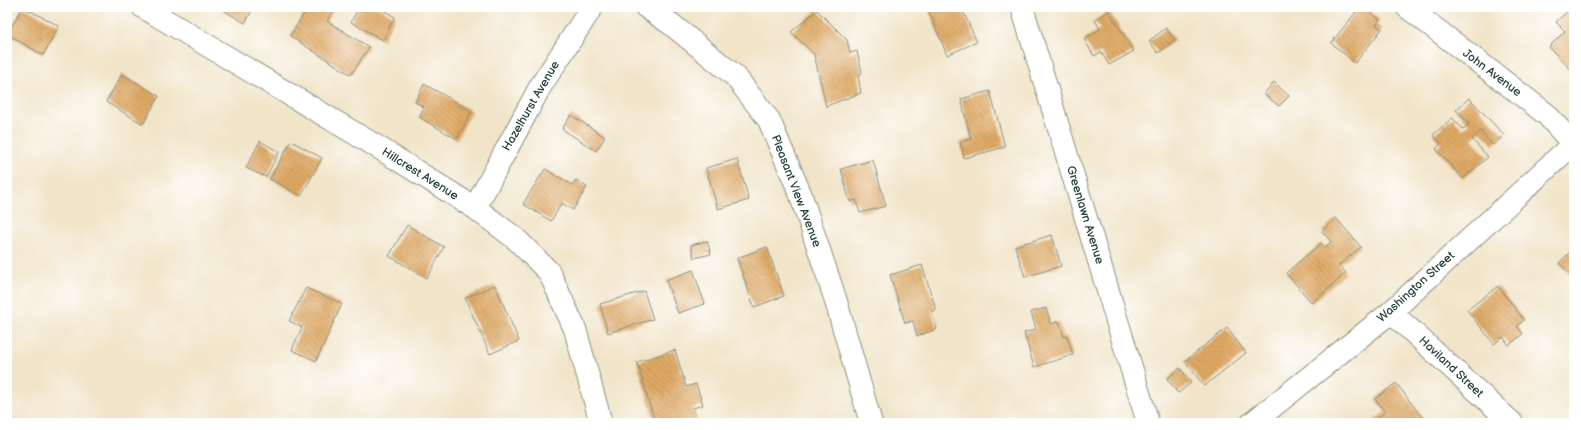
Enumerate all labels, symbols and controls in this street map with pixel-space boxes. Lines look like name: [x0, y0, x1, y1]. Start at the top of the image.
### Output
street label: John Avenue: [1460, 46, 1524, 100]
street label: Hazelhurst Avenue: [499, 58, 563, 154]
street label: Pleasant View Avenue: [768, 133, 824, 249]
street label: Hillcrest Avenue: [379, 144, 461, 204]
street label: Greenlawn Avenue: [1063, 164, 1107, 266]
street label: Washington Street: [1374, 248, 1458, 326]
street label: Haviland Street: [1415, 333, 1487, 401]

